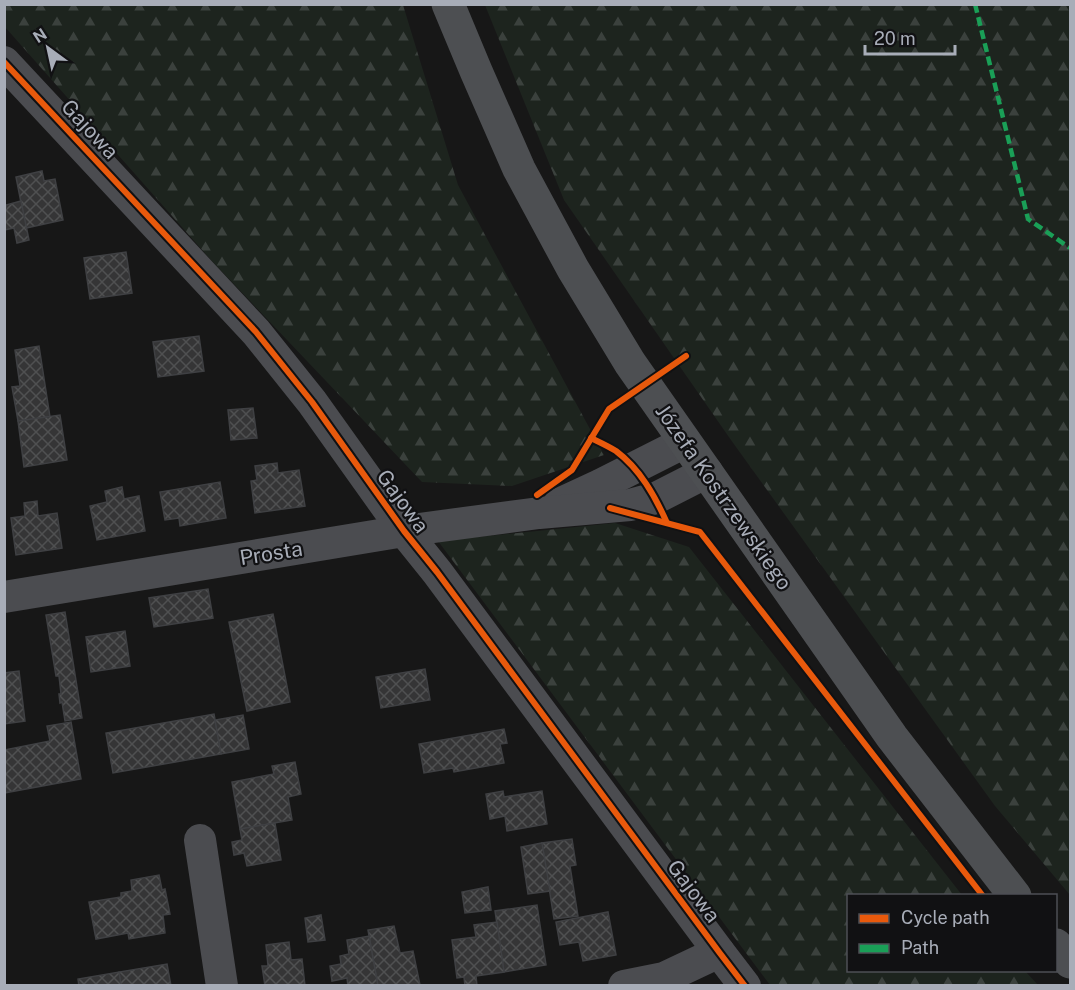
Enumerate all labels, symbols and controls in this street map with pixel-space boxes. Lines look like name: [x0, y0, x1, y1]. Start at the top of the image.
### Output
north arrow: [18, 18, 78, 78]
scale bar: [865, 18, 955, 56]
text: N: [30, 24, 51, 47]
text: 20 m: [874, 28, 916, 49]
street label: Gajowa: [56, 94, 124, 164]
street label: Józefa Kostrzewskiego: [650, 399, 798, 595]
street label: Gajowa: [372, 465, 434, 537]
street label: Prosta: [238, 536, 304, 570]
street label: Gajowa: [662, 855, 726, 927]
legend: [847, 894, 1057, 972]
text: Cycle path: [901, 907, 990, 928]
text: Path: [901, 937, 939, 958]

